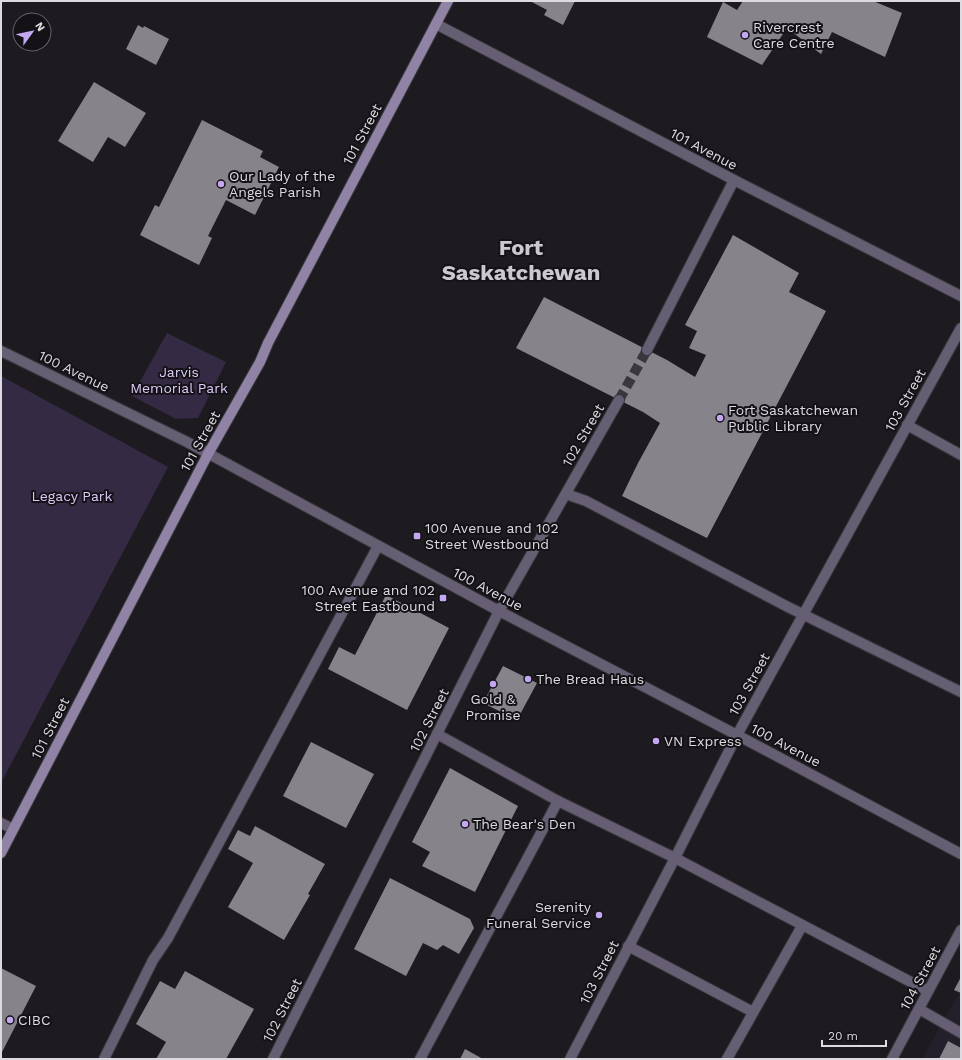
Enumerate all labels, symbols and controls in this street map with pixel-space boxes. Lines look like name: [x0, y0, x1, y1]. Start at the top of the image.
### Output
north arrow: [12, 12, 52, 52]
place label: Rivercrest Care Centre: [753, 19, 835, 51]
text: N: [32, 20, 48, 34]
marker: Rivercrest Care Centre: [740, 30, 750, 40]
street label: 101 Street: [339, 101, 385, 167]
street label: 101 Avenue: [668, 125, 740, 173]
place label: Our Lady of the Angels Parish: [229, 168, 335, 200]
marker: Our Lady of the Angels Parish: [216, 179, 226, 189]
district label: Fort Saskatchewan: [442, 235, 600, 285]
street label: 100 Avenue: [36, 347, 112, 395]
park label: Jarvis Memorial Park: [130, 364, 228, 396]
street label: 103 Street: [881, 366, 929, 434]
street label: 102 Street: [559, 401, 607, 469]
place label: Fort Saskatchewan Public Library: [728, 402, 858, 434]
street label: 101 Street: [177, 408, 223, 474]
marker: Fort Saskatchewan Public Library: [715, 413, 725, 423]
park label: Legacy Park: [32, 488, 113, 504]
place label: 100 Avenue and 102 Street Westbound: [425, 520, 559, 552]
marker: 100 Avenue and 102 Street Westbound: [412, 531, 422, 541]
street label: 100 Avenue: [450, 564, 526, 614]
place label: 100 Avenue and 102 Street Eastbound: [301, 582, 435, 614]
marker: 100 Avenue and 102 Street Eastbound: [438, 593, 448, 603]
street label: 103 Street: [725, 650, 773, 718]
place label: The Bread Haus: [536, 671, 644, 687]
marker: The Bread Haus: [523, 674, 533, 684]
marker: Gold & Promise: [488, 679, 498, 689]
street label: 102 Street: [406, 685, 452, 754]
place label: Gold & Promise: [466, 691, 520, 723]
street label: 101 Street: [28, 695, 72, 761]
street label: 100 Avenue: [748, 720, 824, 770]
place label: VN Express: [664, 733, 742, 749]
marker: VN Express: [651, 736, 661, 746]
place label: The Bear's Den: [473, 816, 576, 832]
marker: The Bear's Den: [460, 819, 470, 829]
place label: Serenity Funeral Service: [486, 899, 592, 931]
marker: Serenity Funeral Service: [594, 910, 604, 920]
street label: 103 Street: [576, 938, 622, 1006]
street label: 104 Street: [897, 943, 943, 1013]
street label: 102 Street: [259, 975, 305, 1044]
place label: CIBC: [18, 1012, 51, 1028]
marker: CIBC: [5, 1015, 15, 1025]
scale bar: [822, 1022, 886, 1048]
text: 20 m: [828, 1029, 858, 1043]

